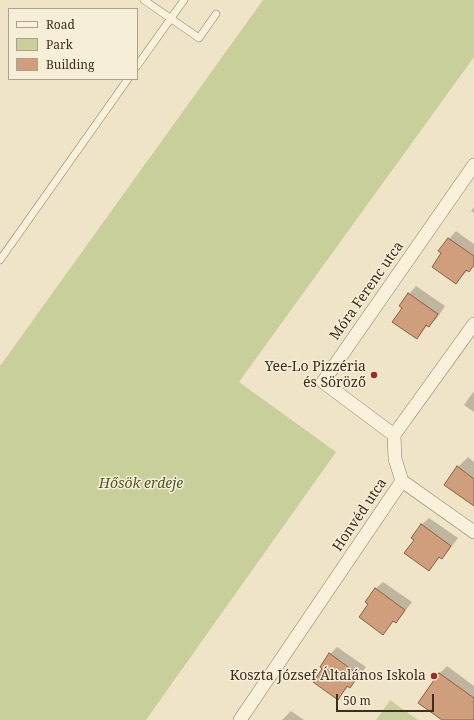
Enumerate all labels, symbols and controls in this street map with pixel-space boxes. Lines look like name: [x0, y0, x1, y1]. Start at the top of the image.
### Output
legend: [8, 8, 138, 80]
text: Road: [46, 16, 75, 33]
text: Park: [46, 36, 73, 53]
text: Building: [46, 56, 94, 73]
street label: Móra Ferenc utca: [327, 238, 407, 344]
place label: Yee-Lo Pizzéria és Söröző: [265, 359, 366, 392]
marker: Yee-Lo Pizzéria és Söröző: [369, 370, 379, 380]
street label: Honvéd utca: [329, 475, 391, 555]
park label: Hősök erdeje: [99, 476, 183, 492]
place label: Koszta József Általános Iskola: [230, 668, 426, 684]
marker: Koszta József Általános Iskola: [429, 671, 439, 681]
scale bar: [338, 686, 436, 712]
text: 50 m: [343, 692, 371, 709]

